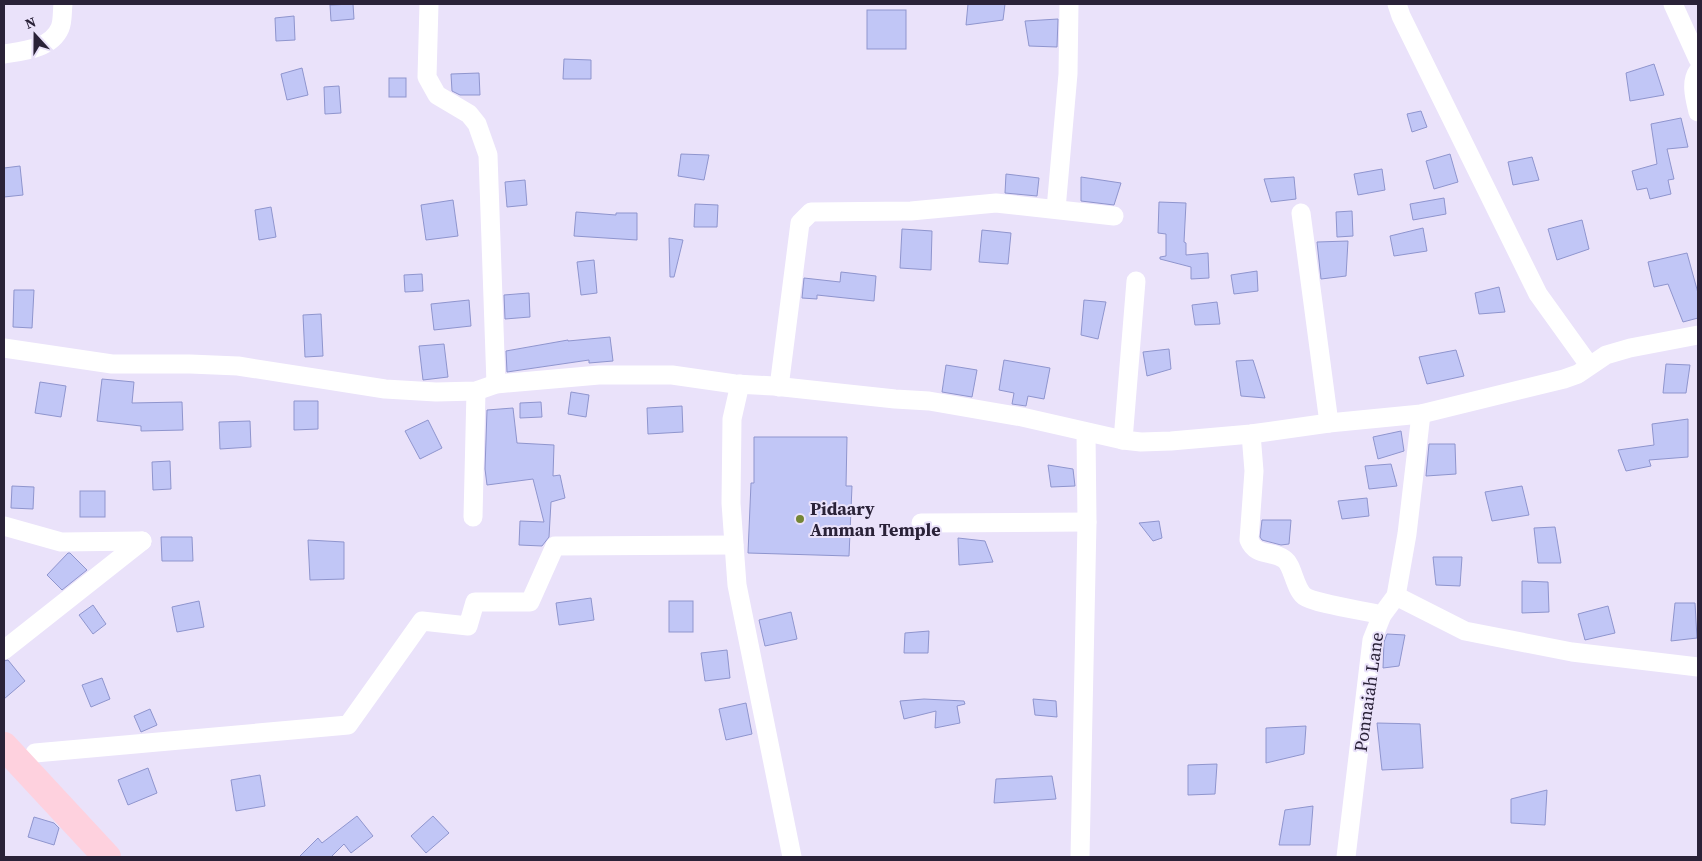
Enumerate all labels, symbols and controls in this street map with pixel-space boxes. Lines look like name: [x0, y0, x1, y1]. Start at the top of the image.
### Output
north arrow: [10, 10, 60, 60]
text: N: [22, 12, 39, 34]
place label: Pidaary Amman Temple: [810, 496, 941, 542]
marker: Pidaary Amman Temple: [794, 513, 806, 525]
street label: Ponnaiah Lane: [1348, 631, 1389, 753]

